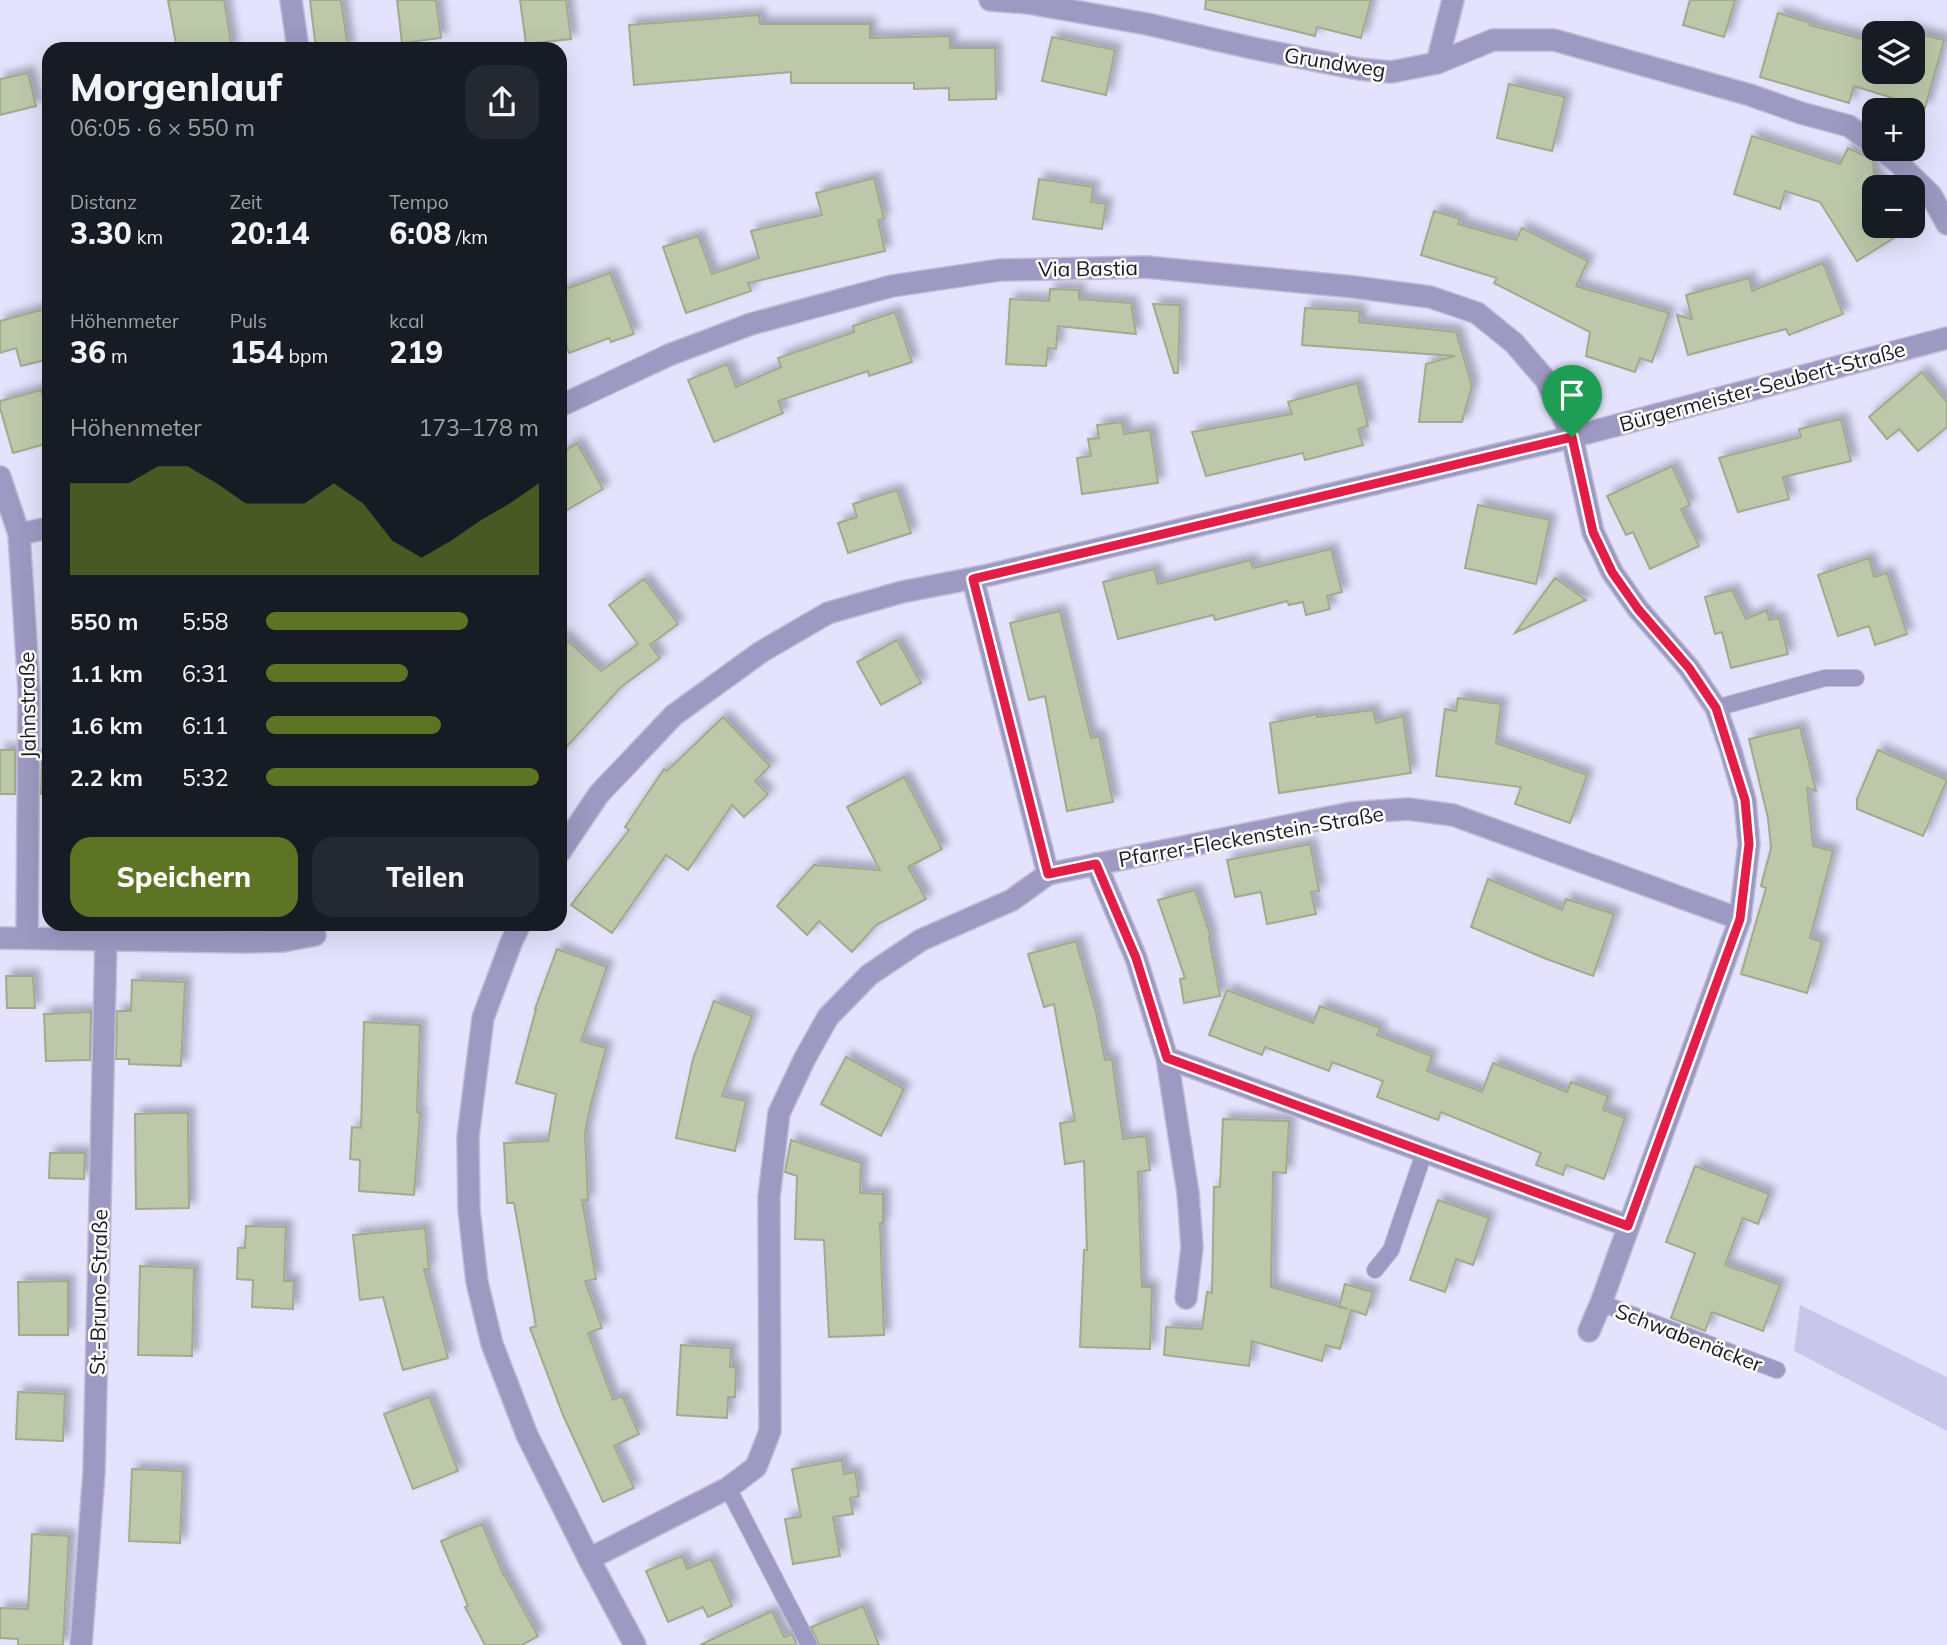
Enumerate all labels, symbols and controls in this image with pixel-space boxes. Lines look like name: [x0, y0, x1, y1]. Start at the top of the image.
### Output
map controls: [1862, 21, 1925, 238]
button: layers: [1862, 21, 1925, 84]
street label: Grundweg: [1283, 41, 1387, 83]
text: Morgenlauf: [70, 63, 282, 111]
button: share: [465, 65, 539, 139]
button: +: [1862, 98, 1925, 161]
text: 06:05 · 6 × 550 m: [70, 113, 255, 142]
button: −: [1862, 175, 1925, 238]
text: Distanz: [70, 190, 137, 214]
text: Zeit: [230, 190, 262, 214]
text: Tempo: [389, 190, 449, 214]
text: 3.30: [70, 214, 132, 252]
text: 20:14: [230, 214, 309, 252]
text: 6:08: [389, 214, 451, 252]
text: km: [132, 225, 163, 249]
text: /km: [451, 225, 488, 249]
street label: Via Bastia: [1038, 254, 1138, 282]
text: Höhenmeter: [70, 309, 179, 333]
text: Puls: [230, 309, 267, 333]
text: kcal: [389, 309, 424, 333]
text: 36: [70, 333, 106, 371]
text: 154: [230, 333, 284, 371]
text: 219: [389, 333, 443, 371]
street label: Bürgermeister-Seubert-Straße: [1616, 335, 1908, 437]
text: m: [106, 344, 128, 368]
text: bpm: [284, 344, 328, 368]
pin: [1542, 365, 1602, 437]
icon: arrive: [1553, 376, 1591, 414]
text: Höhenmeter: [70, 413, 202, 442]
text: 173–178 m: [418, 413, 539, 442]
text: 550 m: [70, 607, 138, 636]
text: 5:58: [182, 607, 229, 636]
street label: Jahnstraße: [13, 651, 41, 759]
text: 1.1 km: [70, 659, 143, 688]
text: 6:31: [182, 659, 229, 688]
text: 1.6 km: [70, 711, 143, 740]
text: 6:11: [182, 711, 229, 740]
text: 2.2 km: [70, 763, 143, 792]
text: 5:32: [182, 763, 229, 792]
street label: Pfarrer-Fleckenstein-Straße: [1116, 800, 1386, 872]
button: Speichern: [70, 837, 298, 917]
button: Teilen: [312, 837, 539, 917]
street label: St.-Bruno-Straße: [84, 1209, 112, 1375]
street label: Schwabenäcker: [1612, 1297, 1766, 1377]

